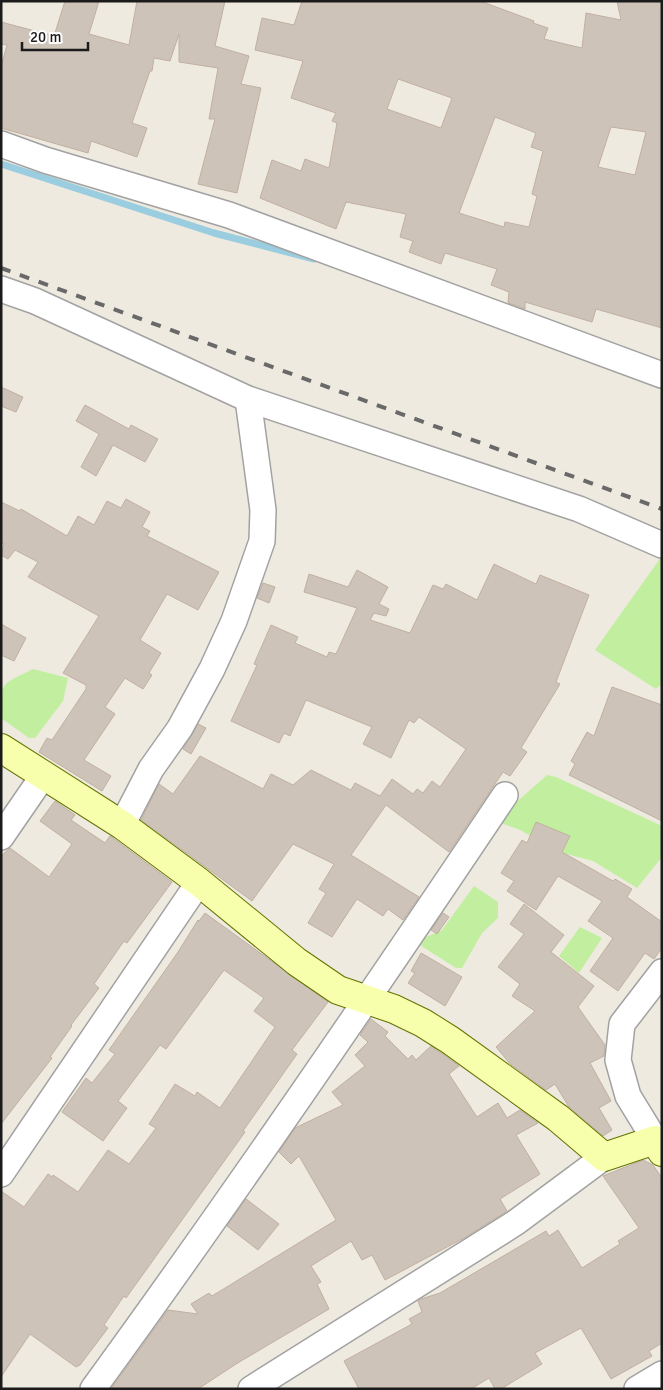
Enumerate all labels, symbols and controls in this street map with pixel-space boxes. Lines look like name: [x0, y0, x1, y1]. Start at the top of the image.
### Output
scale bar: [22, 20, 89, 52]
text: 20 m: [30, 28, 61, 46]

